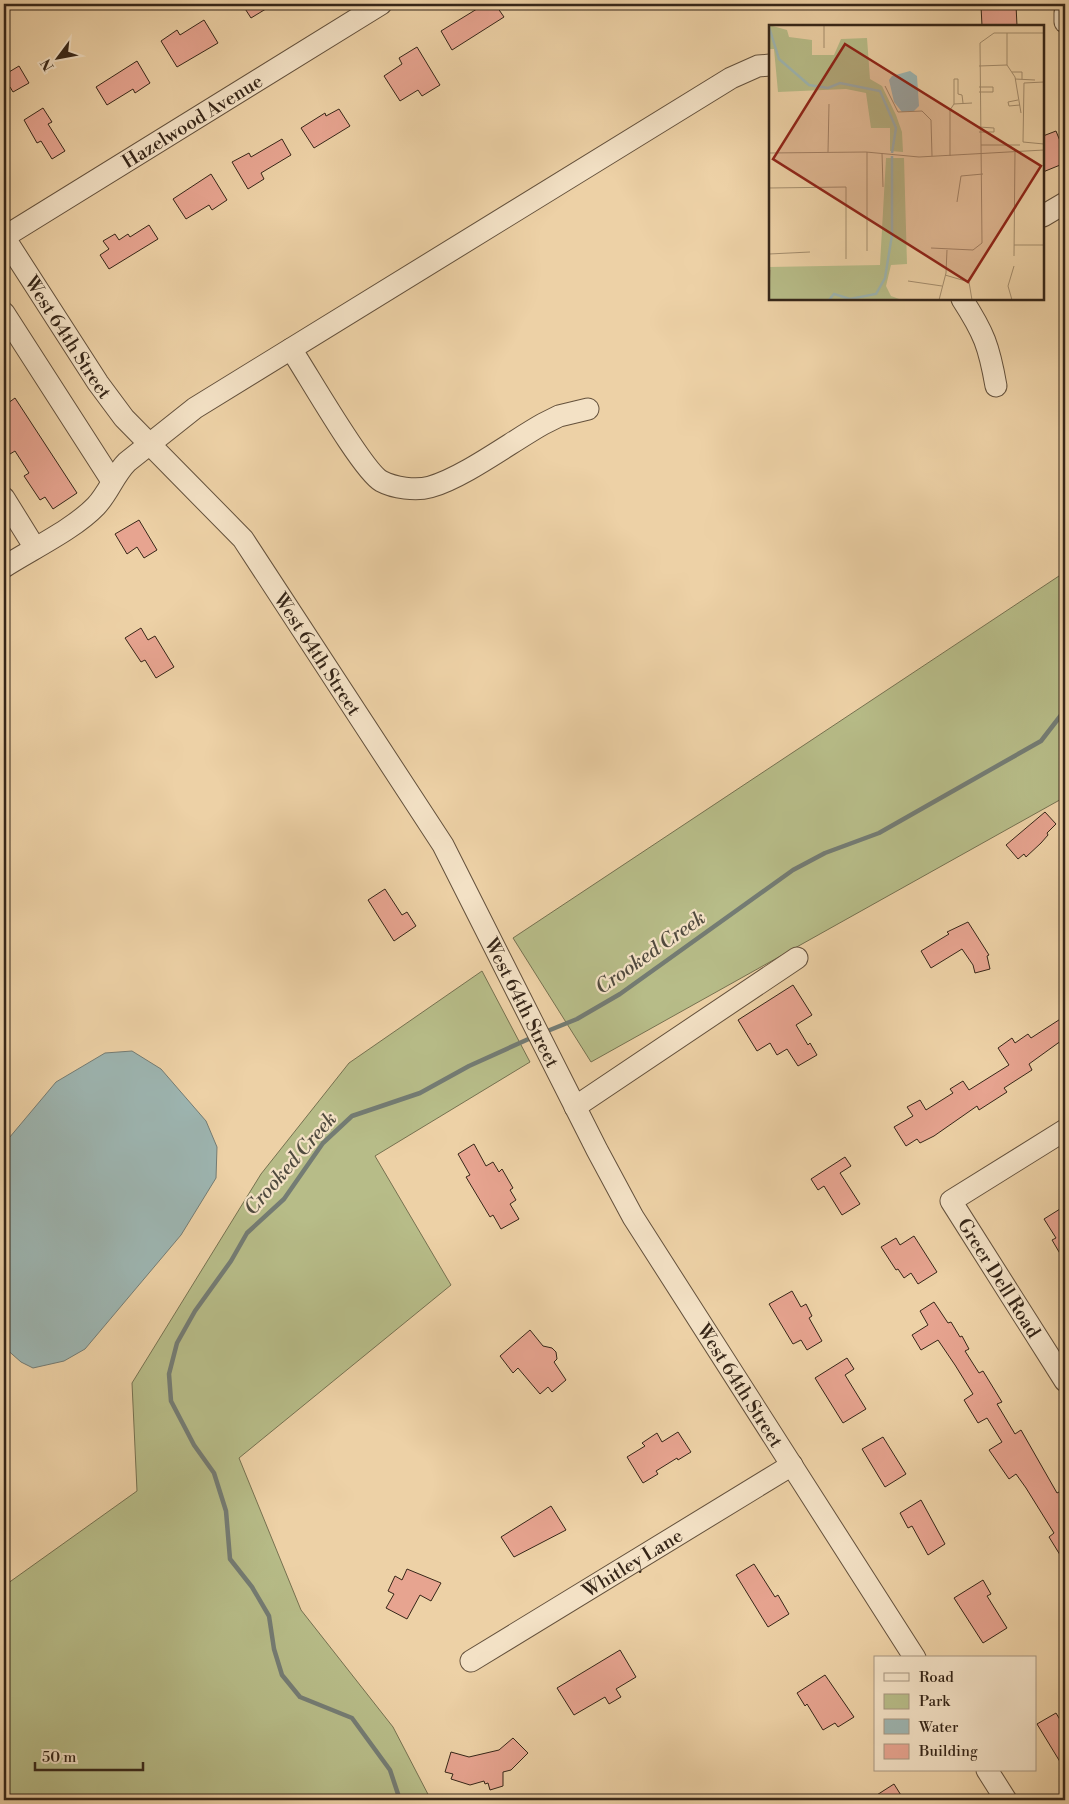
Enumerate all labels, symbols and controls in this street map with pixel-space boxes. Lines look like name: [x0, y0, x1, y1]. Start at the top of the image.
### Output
inset map: [769, 25, 1044, 300]
north arrow: [32, 32, 82, 82]
text: N: [37, 55, 58, 74]
street label: Hazelwood Avenue: [118, 69, 267, 174]
street label: West 64th Street: [19, 271, 117, 404]
street label: West 64th Street: [268, 587, 366, 720]
water label: Crooked Creek: [591, 906, 711, 1000]
street label: West 64th Street: [479, 933, 564, 1072]
water label: Crooked Creek: [239, 1107, 343, 1221]
street label: Greer Dell Road: [952, 1214, 1046, 1343]
street label: West 64th Street: [691, 1319, 788, 1452]
street label: Whitley Lane: [577, 1524, 687, 1604]
legend: [874, 1656, 1036, 1772]
text: Road: [919, 1668, 954, 1687]
text: Park: [919, 1692, 951, 1711]
text: Water: [918, 1718, 959, 1737]
scale bar: [35, 1739, 142, 1771]
text: Building: [918, 1742, 978, 1761]
text: 50 m: [42, 1748, 76, 1767]

